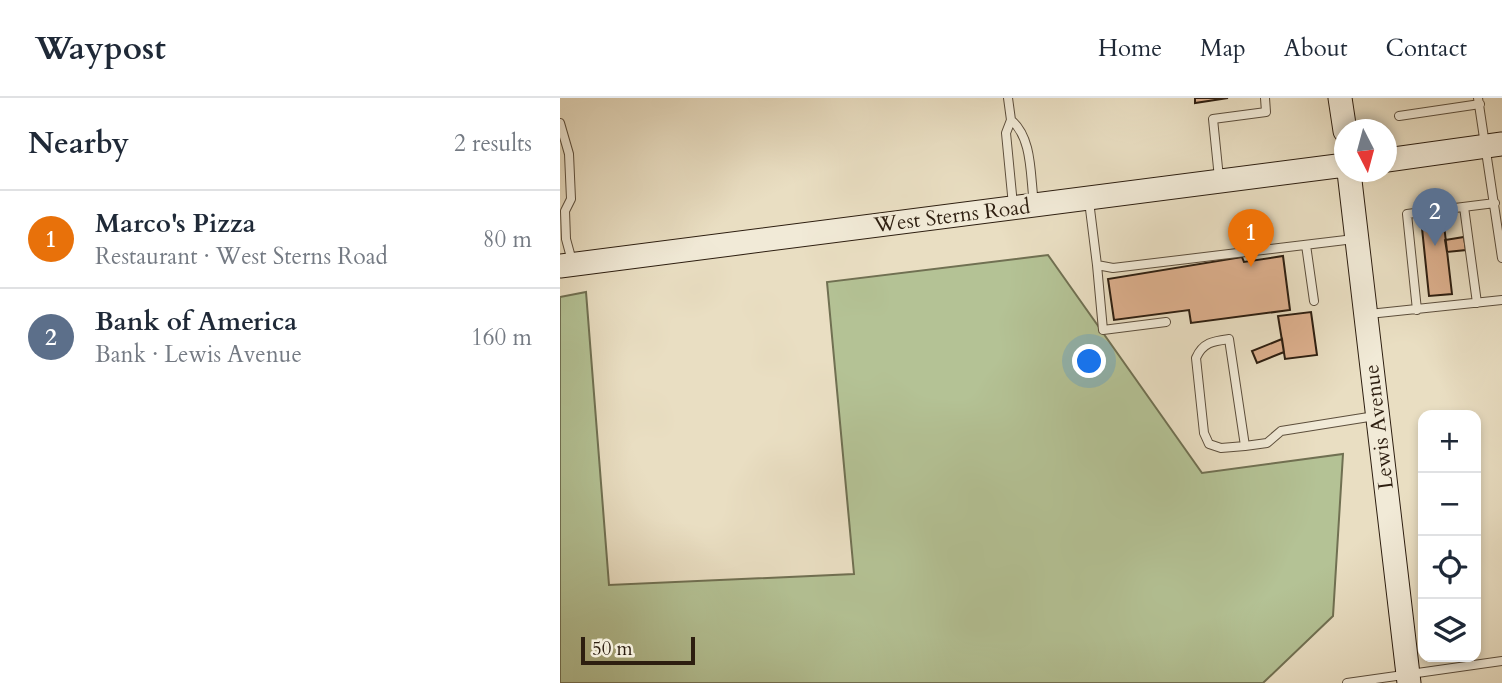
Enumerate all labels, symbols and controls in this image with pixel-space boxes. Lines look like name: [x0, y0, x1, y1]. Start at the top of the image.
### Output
text: Waypost: [35, 26, 166, 71]
text: Home: [1098, 32, 1162, 65]
text: Map: [1200, 32, 1246, 65]
text: About: [1284, 32, 1348, 65]
text: Contact: [1386, 32, 1467, 65]
north arrow: [1334, 119, 1397, 182]
text: Nearby: [28, 123, 129, 164]
text: 2 results: [454, 128, 532, 159]
pin: 2: [1412, 188, 1458, 246]
street label: West Sterns Road: [871, 192, 1032, 240]
text: Marco's Pizza: [95, 206, 256, 241]
pin: 1: [1228, 209, 1274, 267]
text: 1: [45, 224, 57, 255]
text: 80 m: [483, 224, 532, 255]
text: Restaurant · West Sterns Road: [95, 241, 388, 272]
text: Bank of America: [95, 304, 297, 339]
text: 2: [45, 322, 57, 353]
text: 160 m: [471, 322, 532, 353]
text: Bank · Lewis Avenue: [95, 339, 302, 370]
your location: [1072, 344, 1106, 378]
street label: Lewis Avenue: [1357, 363, 1401, 491]
map controls: [1418, 410, 1481, 662]
button: +: [1418, 410, 1481, 473]
button: −: [1418, 473, 1481, 536]
button: locate: [1418, 536, 1481, 599]
button: layers: [1418, 599, 1481, 662]
scale bar: [581, 634, 695, 666]
text: 50 m: [592, 636, 633, 662]

